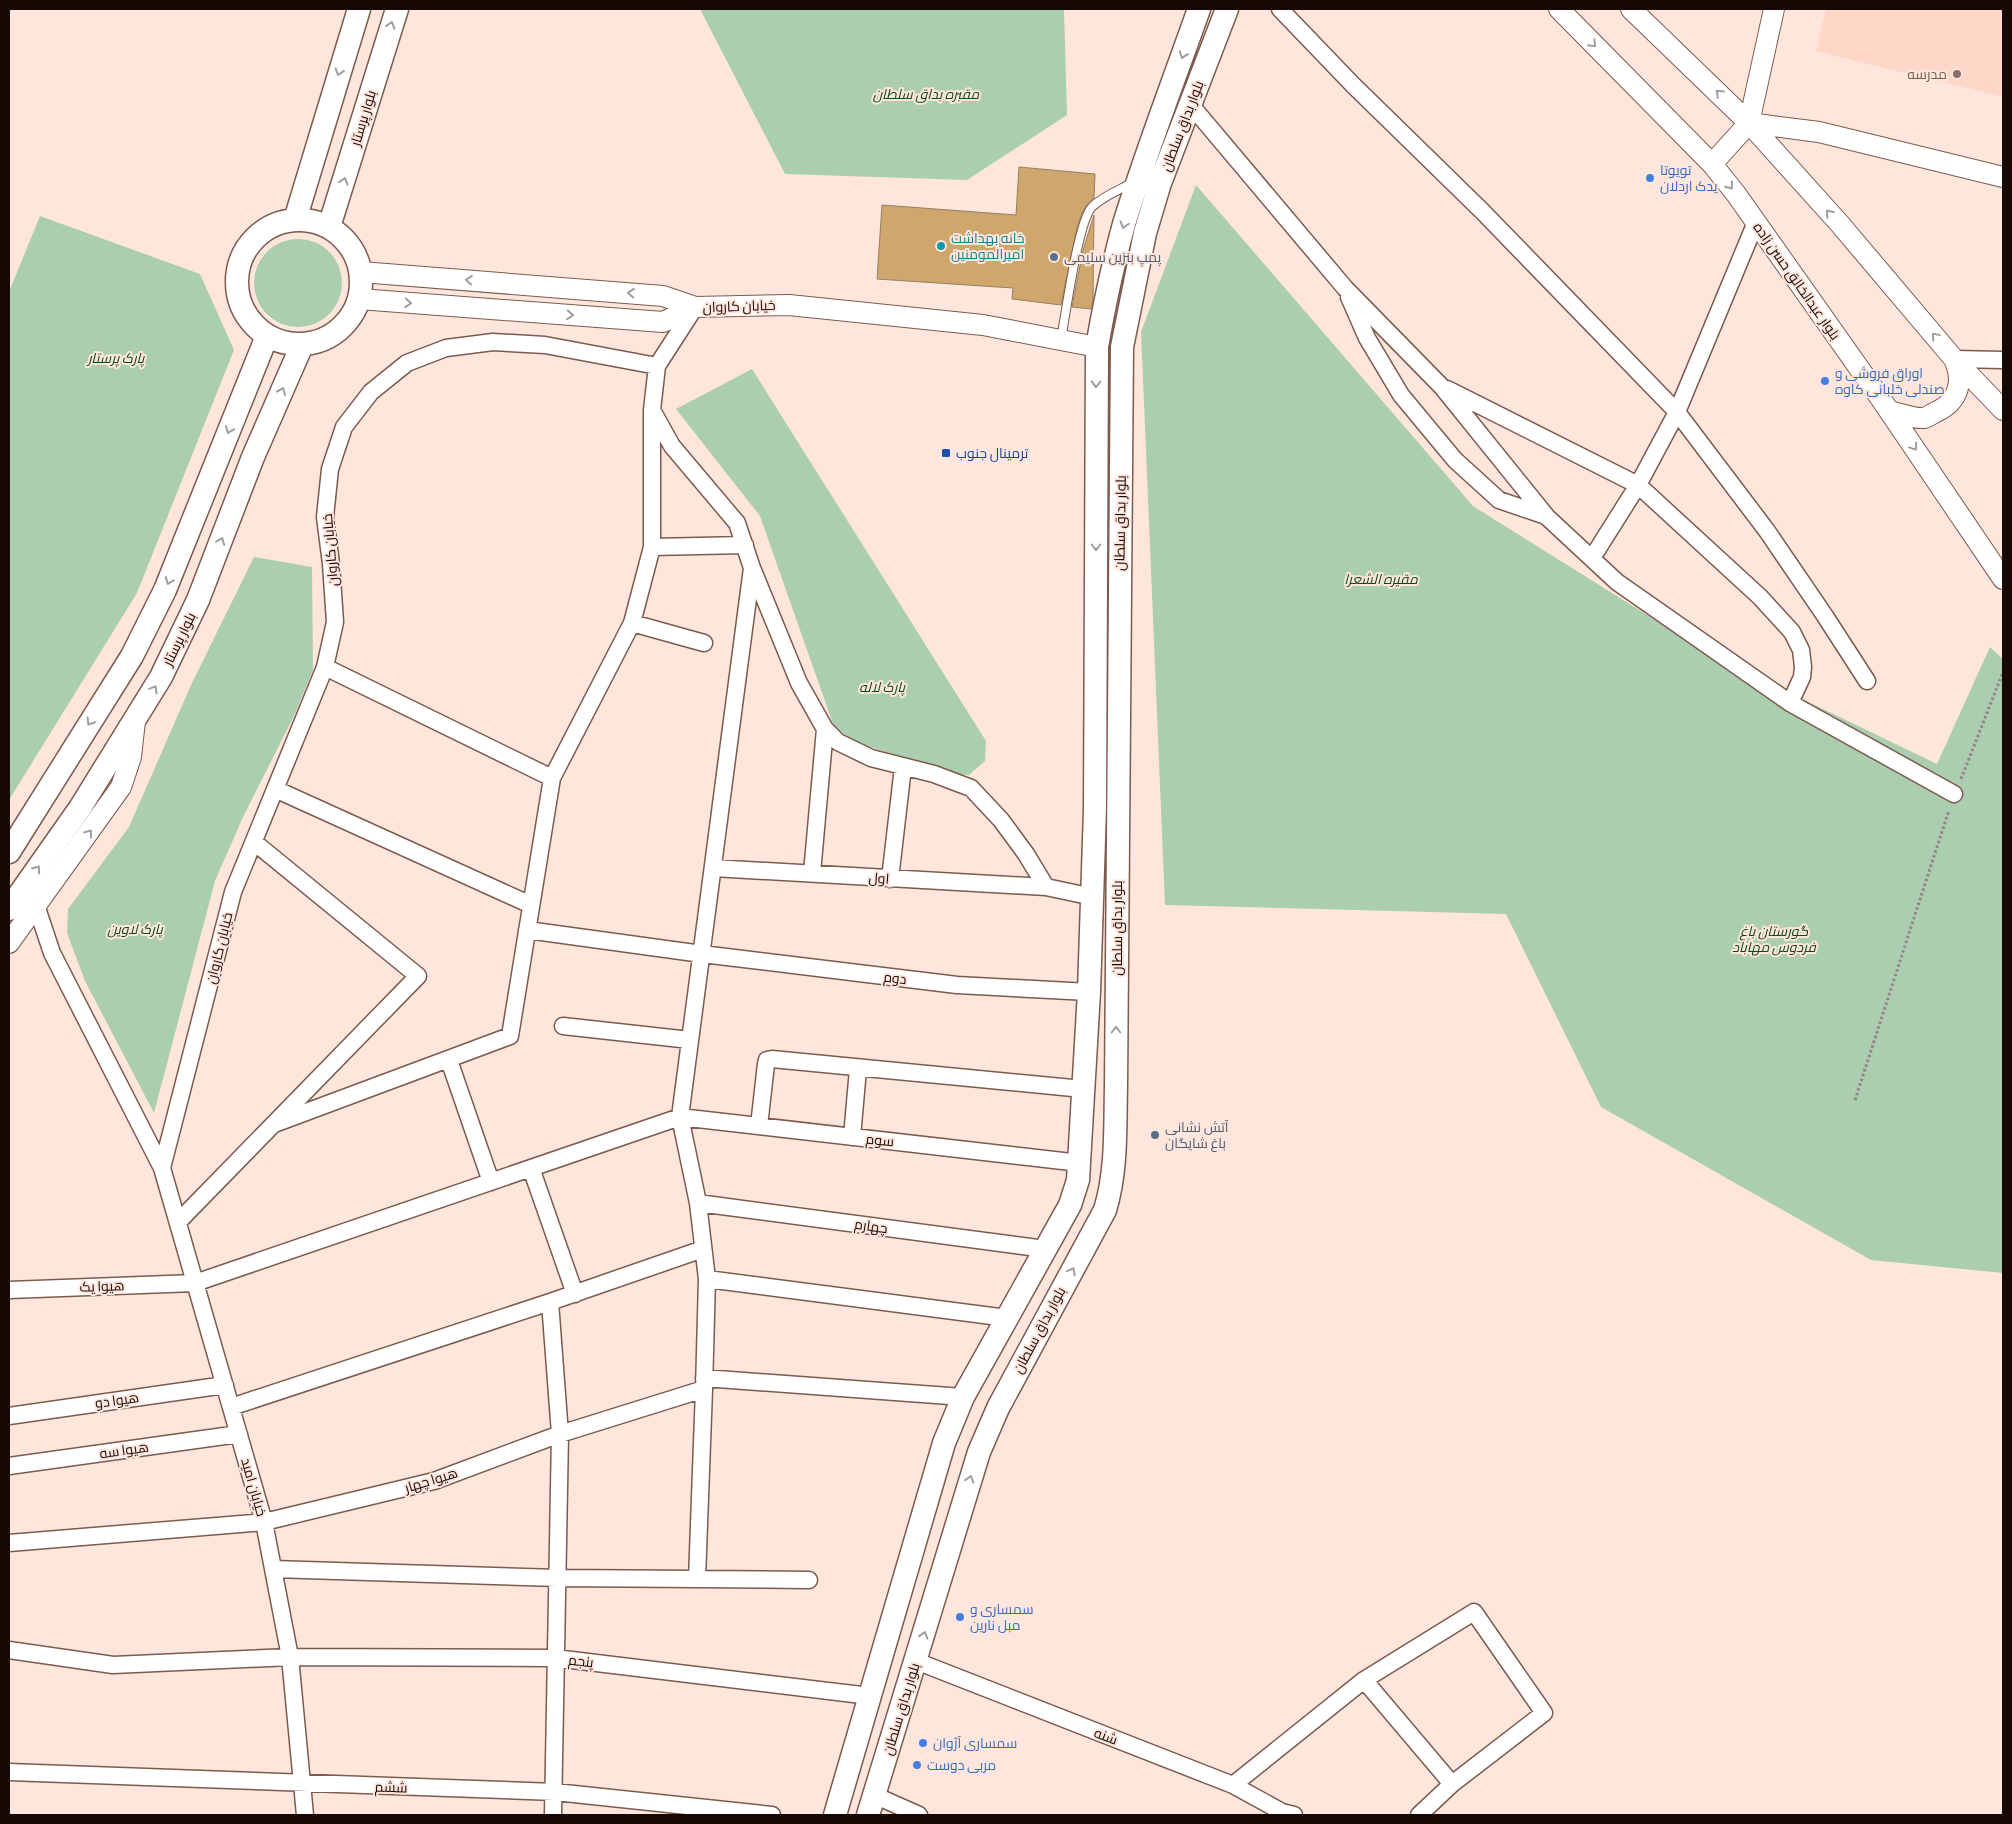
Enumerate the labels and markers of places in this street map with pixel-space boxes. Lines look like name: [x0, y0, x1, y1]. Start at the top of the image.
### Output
place label: مدرسه: [1907, 66, 1947, 82]
marker: مدرسه: [1951, 68, 1963, 80]
place label: تویوتا یدک اردلان: [1660, 162, 1718, 194]
marker: تویوتا یدک اردلان: [1644, 172, 1656, 184]
place label: خانه بهداشت امیرالمومنین: [951, 230, 1025, 262]
marker: خانه بهداشت امیرالمومنین: [935, 240, 947, 252]
place label: پمپ بنزین سلیمی: [1064, 249, 1162, 267]
marker: پمپ بنزین سلیمی: [1048, 251, 1060, 263]
place label: اوراق فروشی و صندلی خلبانی کاوه: [1835, 365, 1945, 397]
marker: اوراق فروشی و صندلی خلبانی کاوه: [1819, 375, 1831, 387]
place label: ترمینال جنوب: [956, 445, 1029, 462]
marker: ترمینال جنوب: [940, 447, 952, 459]
place label: آتش نشانی باغ شایگان: [1165, 1119, 1229, 1152]
marker: آتش نشانی باغ شایگان: [1149, 1129, 1161, 1141]
place label: سمساری و مبل نارین: [970, 1601, 1034, 1633]
marker: سمساری و مبل نارین: [954, 1611, 966, 1623]
place label: سمساری آژوان: [933, 1735, 1017, 1751]
marker: سمساری آژوان: [917, 1737, 929, 1749]
place label: مربی دوست: [927, 1757, 996, 1773]
marker: مربی دوست: [911, 1759, 923, 1771]

